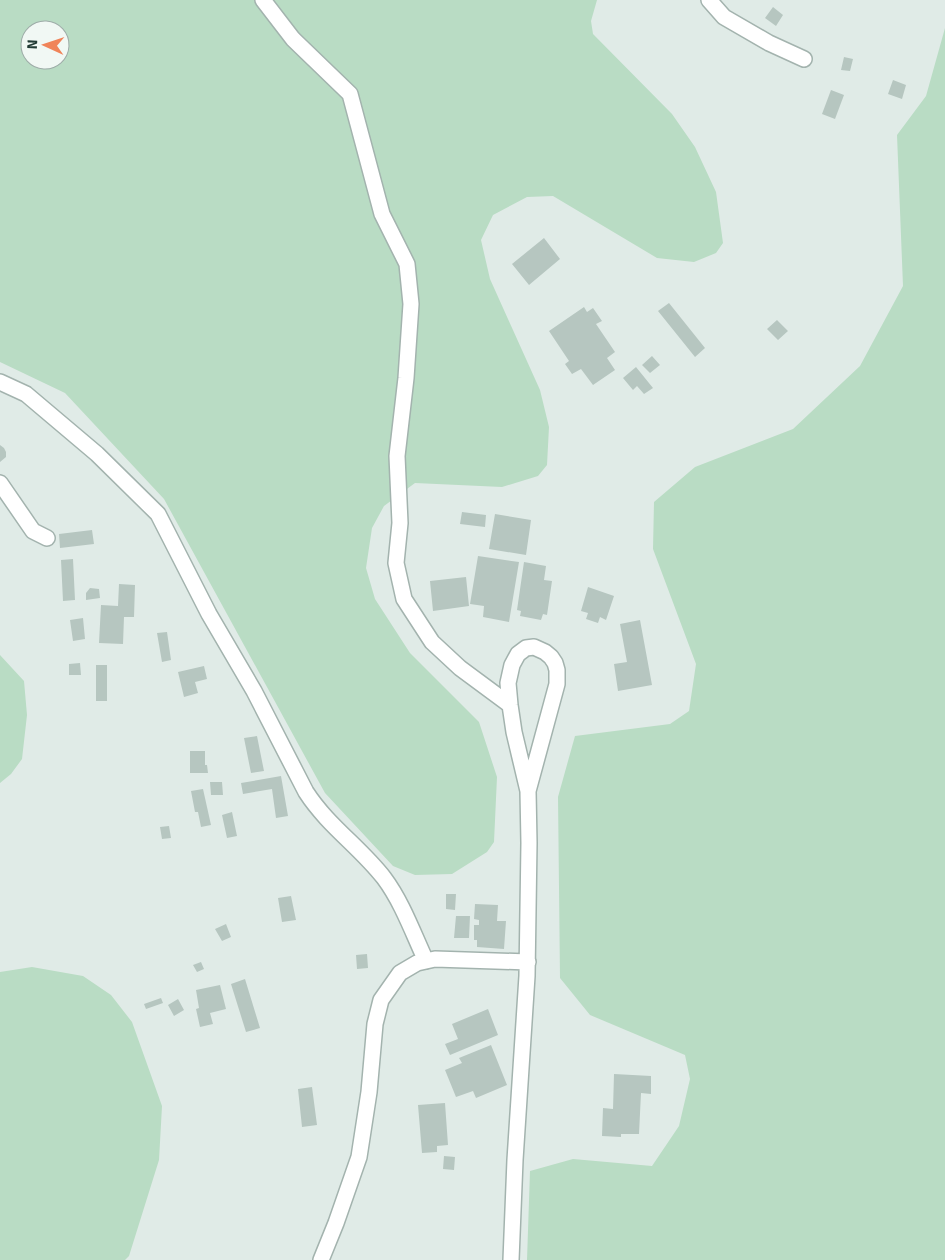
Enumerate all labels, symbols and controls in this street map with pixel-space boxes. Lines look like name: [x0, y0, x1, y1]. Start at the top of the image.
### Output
north arrow: [20, 20, 70, 70]
text: N: [24, 39, 41, 50]

